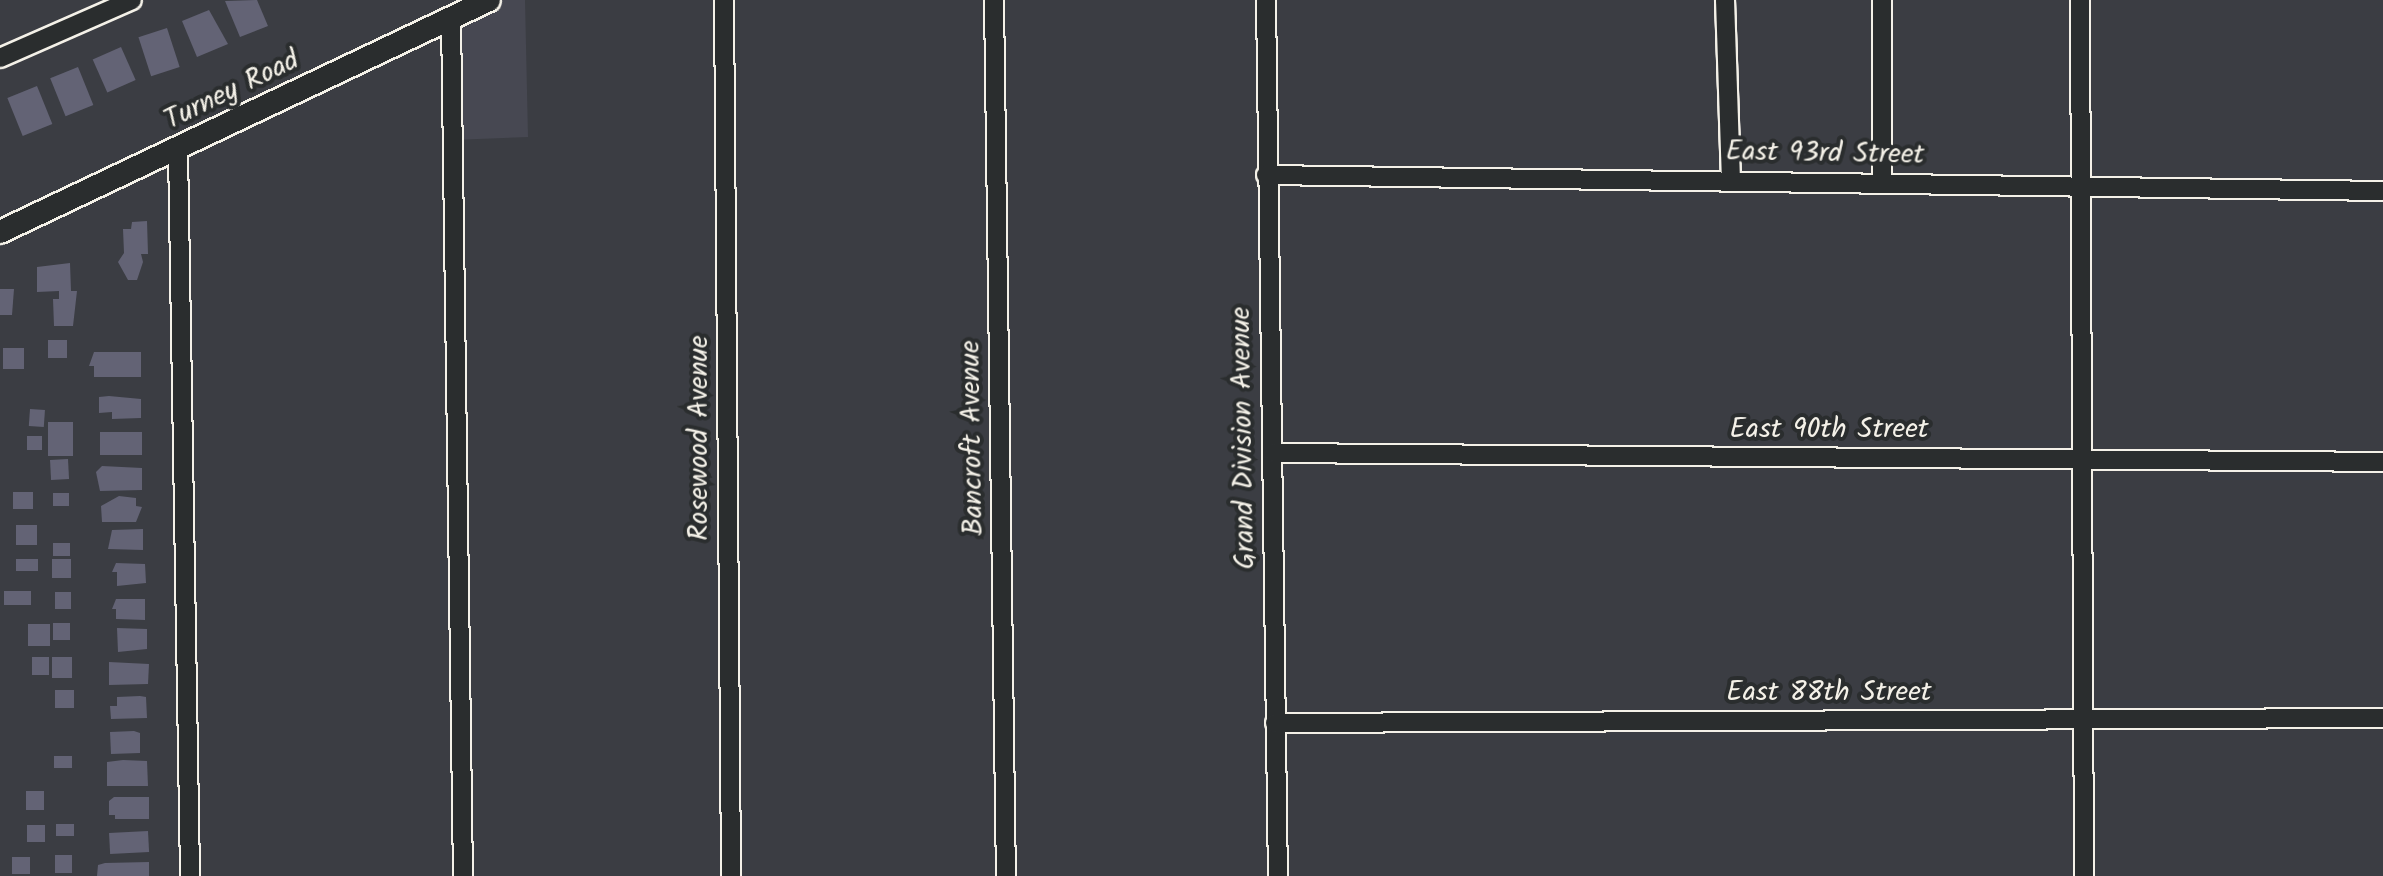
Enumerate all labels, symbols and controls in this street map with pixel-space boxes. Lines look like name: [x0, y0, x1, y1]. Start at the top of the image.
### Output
street label: Turney Road: [159, 44, 305, 138]
street label: East 93rd Street: [1725, 135, 1925, 173]
street label: Grand Division Avenue: [1225, 306, 1263, 570]
street label: Rosewood Avenue: [683, 335, 717, 541]
street label: Bancroft Avenue: [954, 340, 992, 536]
street label: East 90th Street: [1729, 413, 1929, 447]
street label: East 88th Street: [1726, 676, 1932, 710]

